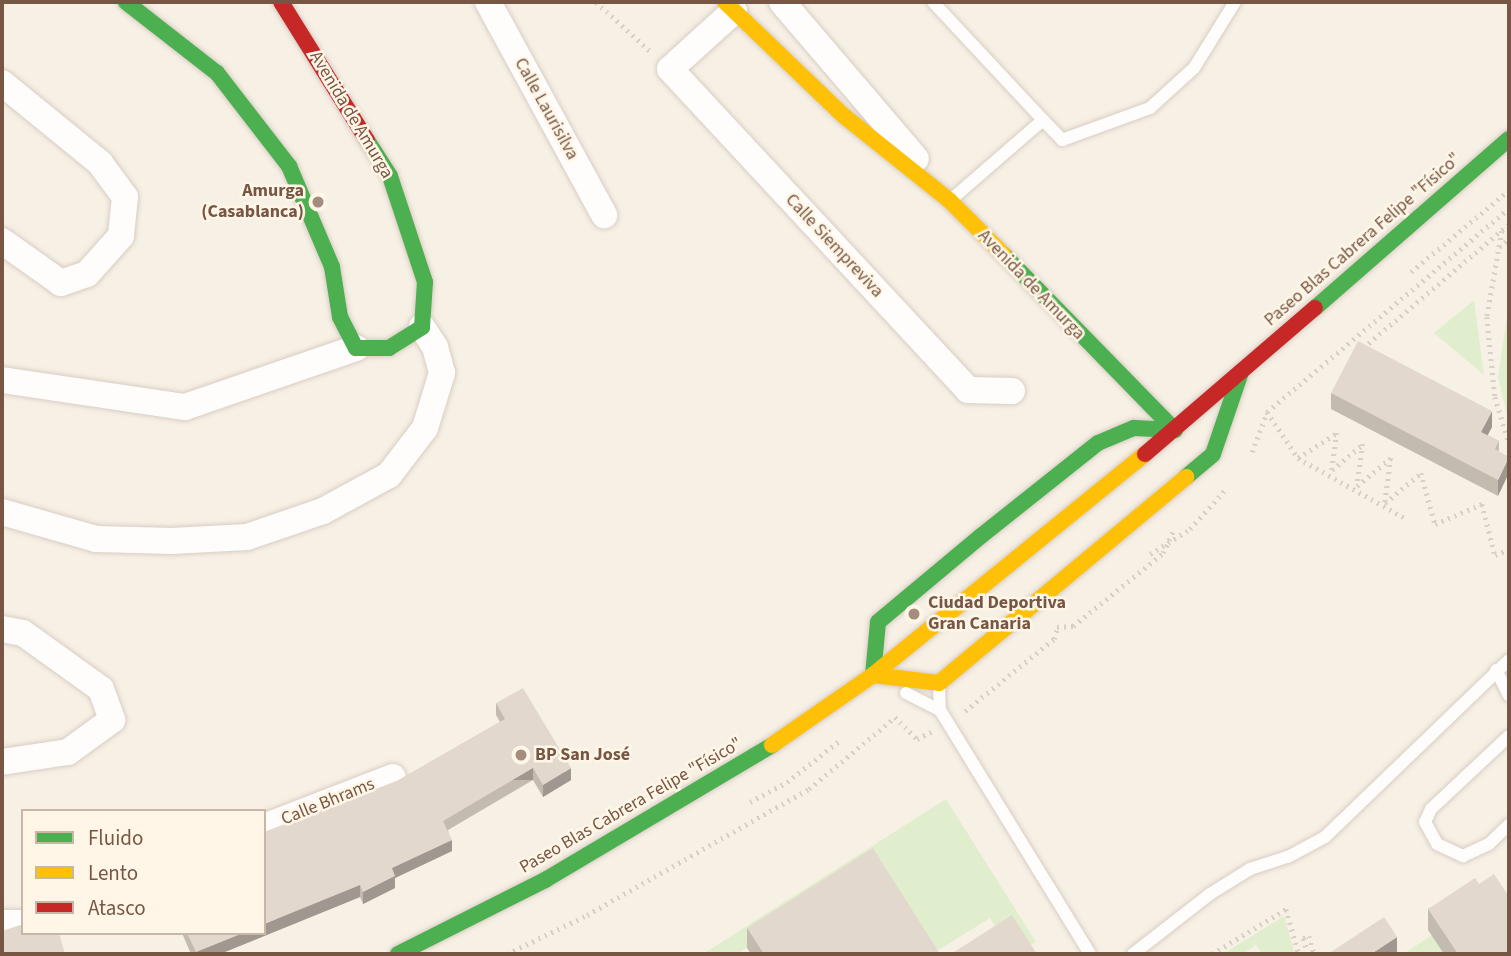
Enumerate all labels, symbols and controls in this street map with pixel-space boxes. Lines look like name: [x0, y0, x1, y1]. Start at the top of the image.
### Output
street label: Avenida de Amurga: [304, 47, 398, 183]
street label: Calle Laurisilva: [509, 54, 583, 164]
street label: Paseo Blas Cabrera Felipe "Físico": [1260, 149, 1466, 331]
place label: Amurga (Casablanca): [201, 181, 304, 224]
street label: Calle Siempreviva: [780, 190, 888, 302]
marker: Amurga (Casablanca): [310, 194, 326, 210]
street label: Avenida de Amurga: [973, 225, 1089, 345]
place label: Ciudad Deportiva Gran Canaria: [928, 593, 1066, 636]
marker: Ciudad Deportiva Gran Canaria: [906, 606, 922, 622]
street label: Paseo Blas Cabrera Felipe "Físico": [516, 733, 746, 879]
place label: BP San José: [535, 744, 630, 766]
marker: BP San José: [513, 747, 529, 763]
street label: Calle Bhrams: [278, 773, 378, 831]
legend: [21, 809, 266, 935]
text: Fluido: [88, 823, 143, 853]
text: Lento: [88, 858, 138, 888]
text: Atasco: [88, 893, 146, 923]

